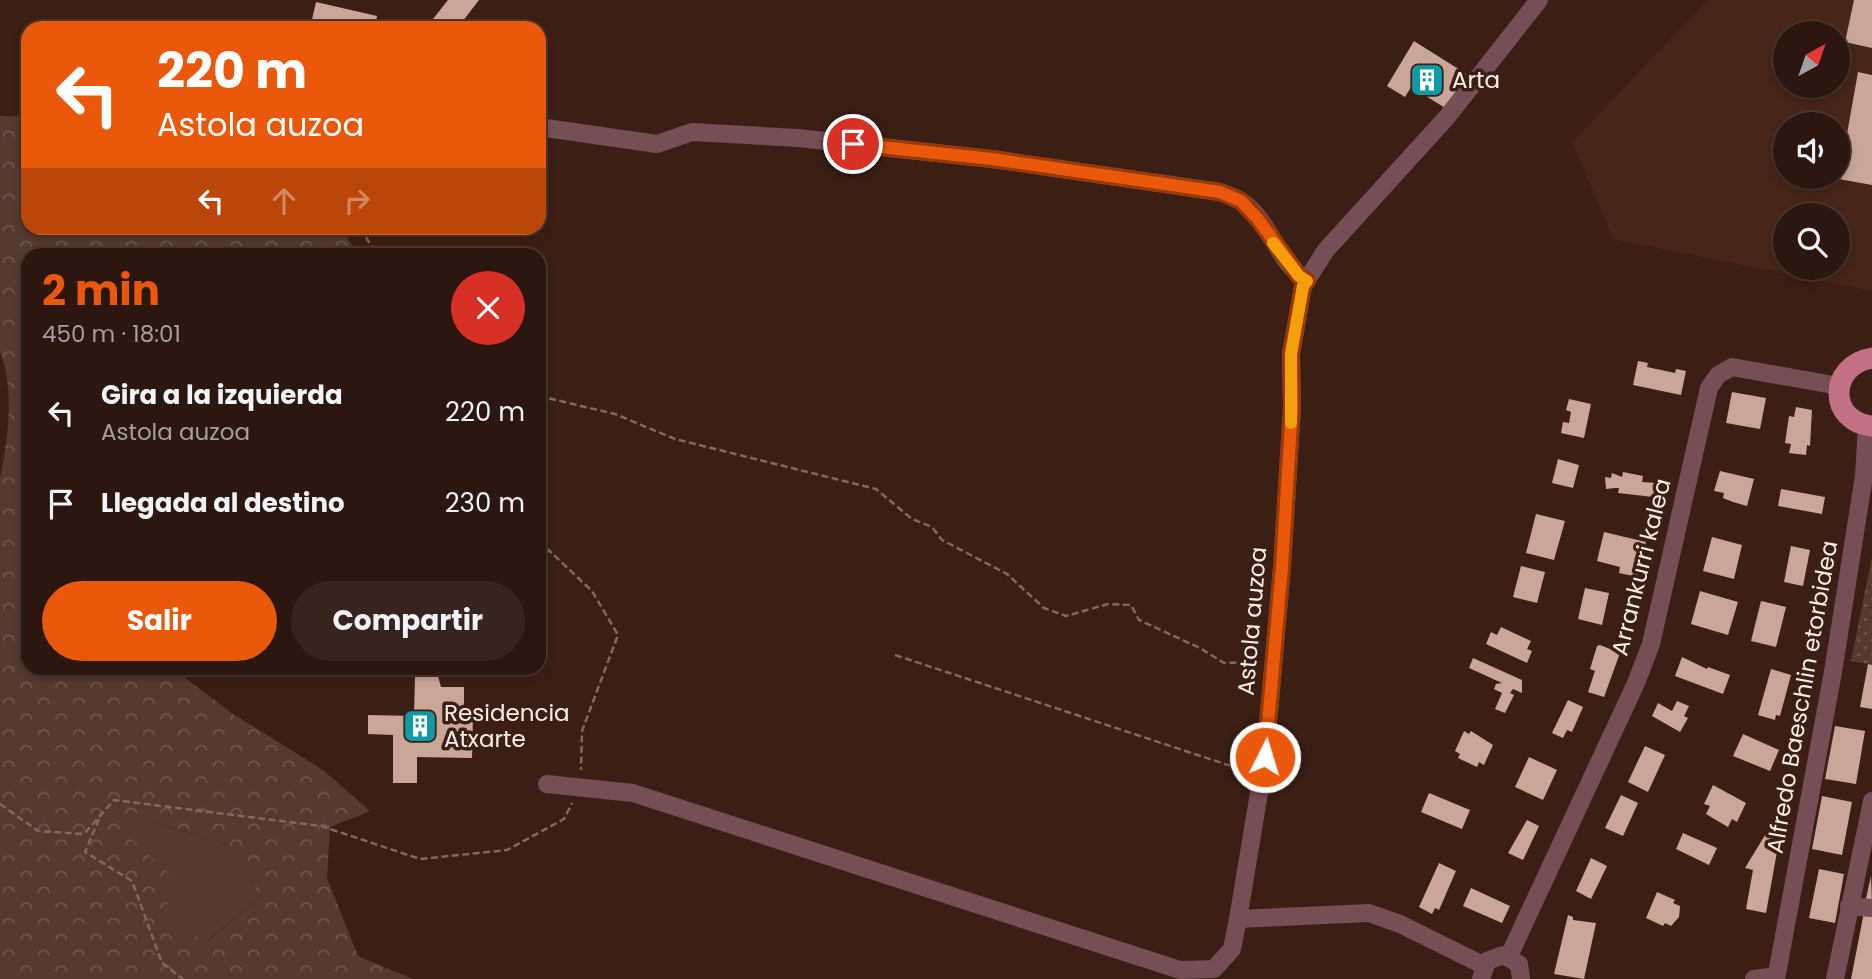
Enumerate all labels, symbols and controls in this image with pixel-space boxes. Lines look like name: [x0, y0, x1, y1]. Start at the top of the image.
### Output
north arrow: [1773, 21, 1850, 98]
map controls: [1773, 21, 1850, 280]
text: 220 m: [157, 37, 307, 105]
icon: left: [42, 49, 133, 140]
building icon: Arta: [1408, 61, 1446, 99]
place label: Arta: [1452, 64, 1500, 96]
text: Astola auzoa: [157, 102, 364, 147]
button: sound: [1773, 112, 1850, 189]
pin: [823, 114, 883, 174]
icon: arrive: [834, 125, 872, 163]
icon: left: [192, 182, 230, 220]
icon: ahead: [265, 182, 303, 220]
icon: right: [338, 182, 376, 220]
button: search: [1773, 203, 1850, 280]
text: 2 min: [42, 261, 160, 320]
button: close: [451, 271, 525, 345]
text: 450 m · 18:01: [42, 318, 181, 350]
text: Gira a la izquierda: [101, 377, 343, 413]
icon: left: [42, 394, 80, 432]
text: 220 m: [445, 394, 525, 430]
text: Astola auzoa: [101, 416, 250, 448]
street label: Arrankurri kalea: [1604, 475, 1678, 659]
icon: arrive: [42, 485, 80, 523]
text: Llegada al destino: [101, 485, 345, 521]
text: 230 m: [445, 485, 525, 521]
street label: Alfredo Baeschlin etorbidea: [1759, 538, 1845, 856]
street label: Astola auzoa: [1230, 545, 1274, 697]
button: Salir: [42, 581, 277, 661]
button: Compartir: [291, 581, 525, 661]
place label: Residencia Atxarte: [444, 697, 570, 755]
building icon: Residencia Atxarte: [401, 707, 439, 745]
position arrow: [1228, 720, 1302, 794]

